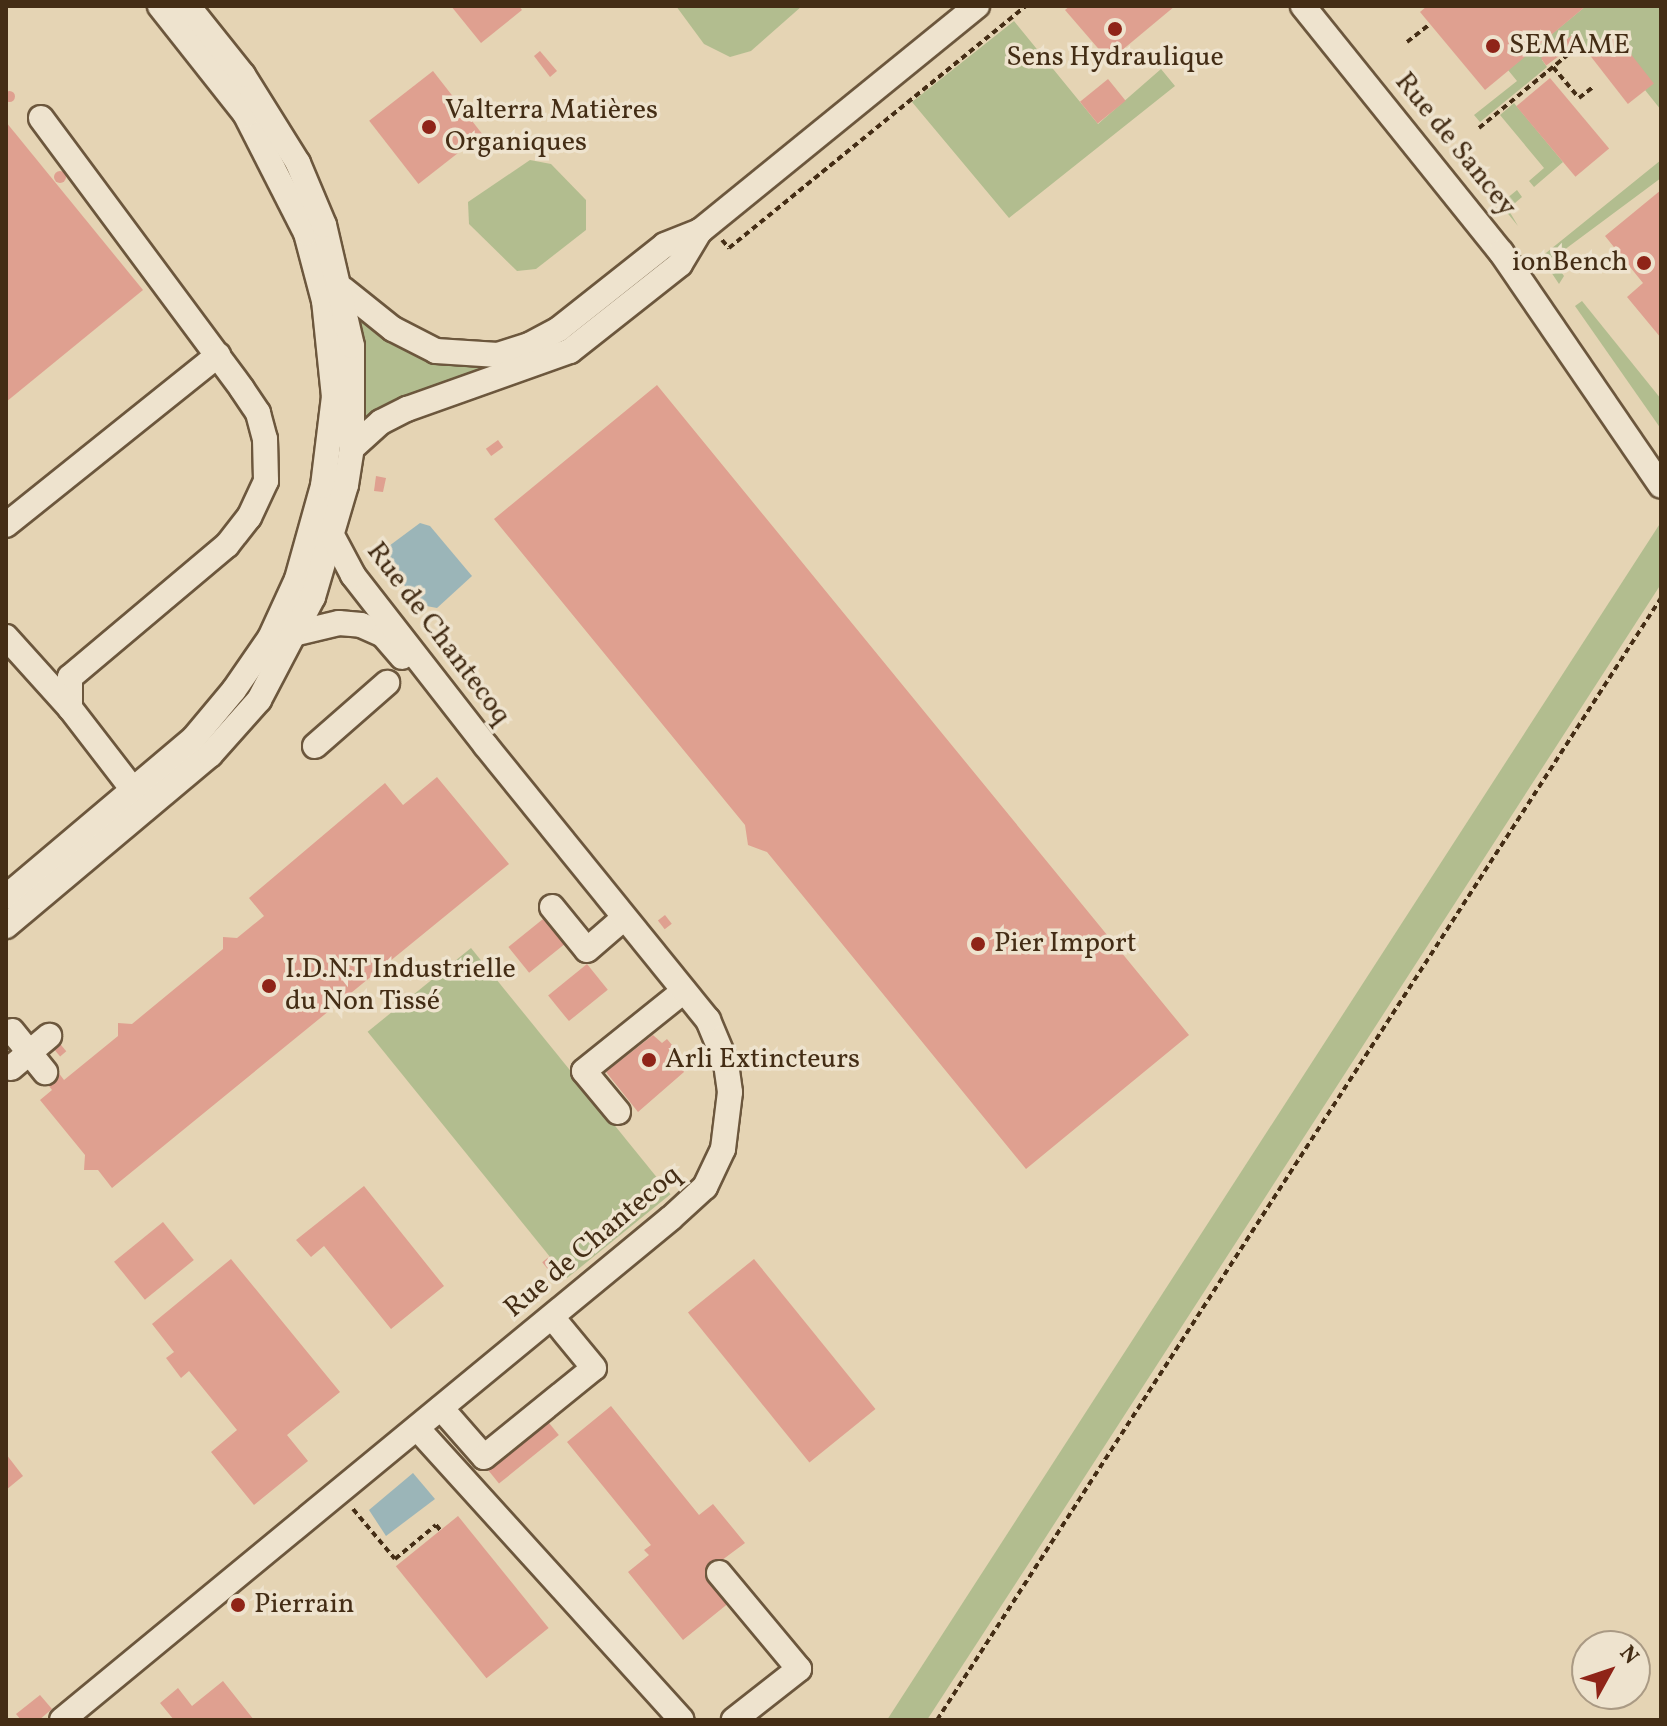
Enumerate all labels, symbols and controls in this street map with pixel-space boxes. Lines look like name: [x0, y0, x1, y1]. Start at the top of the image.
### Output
marker: Sens Hydraulique: [1106, 20, 1124, 38]
place label: SEMAME: [1509, 29, 1630, 63]
marker: SEMAME: [1484, 37, 1502, 55]
place label: Sens Hydraulique: [1006, 41, 1224, 75]
street label: Rue de Sancey: [1387, 66, 1523, 224]
place label: Valterra Matières Organiques: [445, 94, 658, 160]
marker: Valterra Matières Organiques: [420, 118, 438, 136]
place label: ionBench: [1512, 246, 1628, 280]
marker: ionBench: [1635, 254, 1653, 272]
street label: Rue de Chantecoq: [358, 536, 518, 732]
place label: Pier Import: [994, 927, 1136, 961]
marker: Pier Import: [969, 935, 987, 953]
place label: I.D.N.T Industrielle du Non Tissé: [285, 953, 517, 1019]
marker: I.D.N.T Industrielle du Non Tissé: [260, 977, 278, 995]
place label: Arli Extincteurs: [665, 1043, 860, 1077]
marker: Arli Extincteurs: [640, 1051, 658, 1069]
street label: Rue de Chantecoq: [498, 1159, 688, 1325]
place label: Pierrain: [254, 1588, 355, 1622]
marker: Pierrain: [229, 1596, 247, 1614]
north arrow: [1571, 1630, 1651, 1710]
text: N: [1611, 1639, 1645, 1672]

